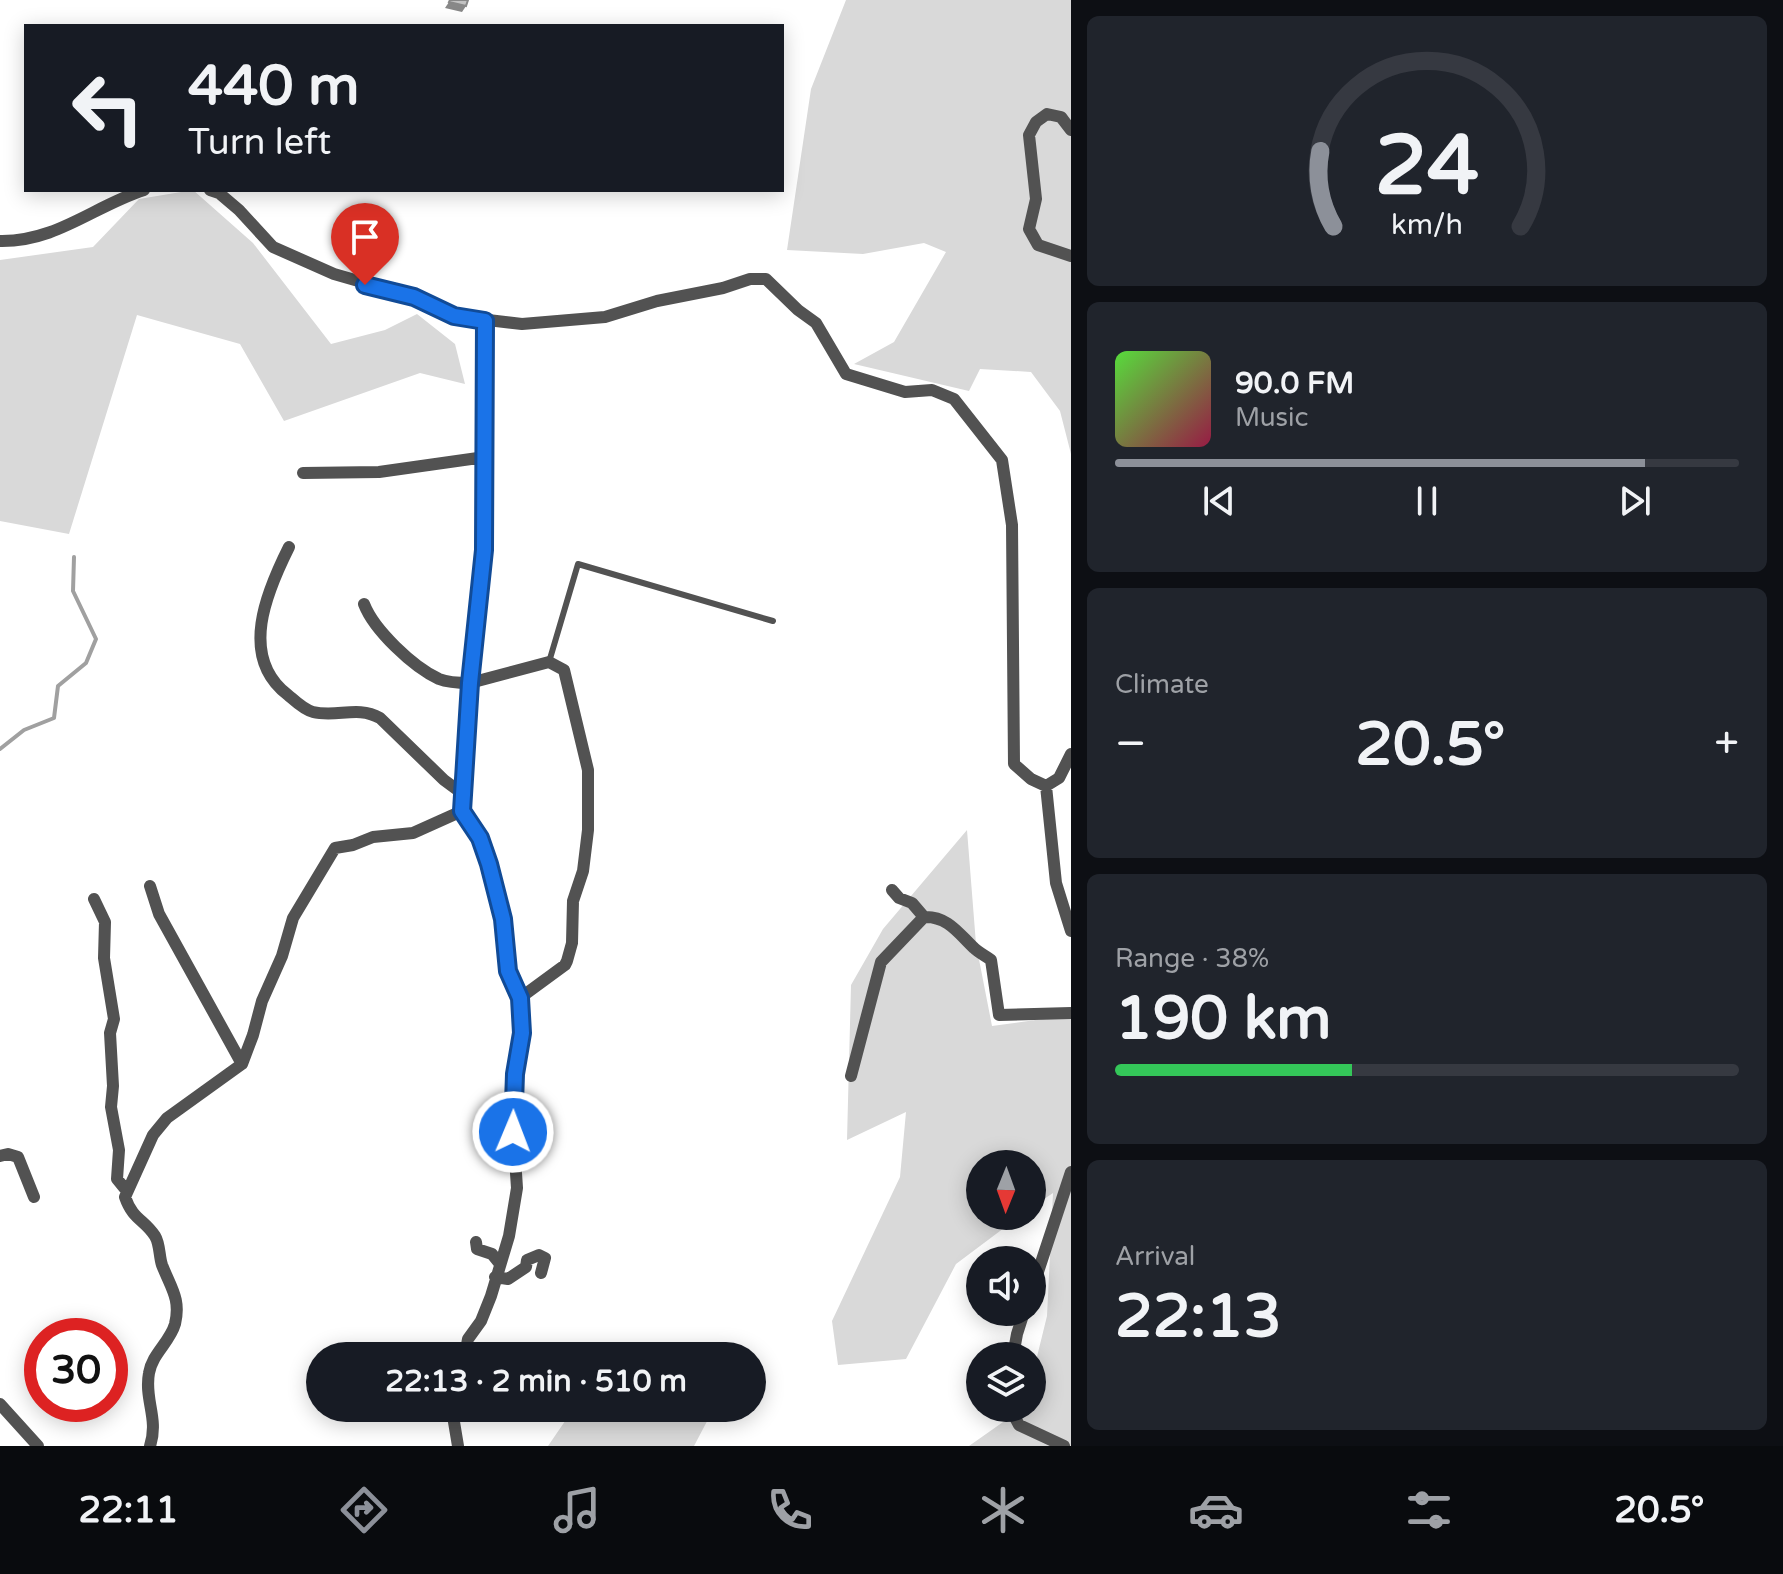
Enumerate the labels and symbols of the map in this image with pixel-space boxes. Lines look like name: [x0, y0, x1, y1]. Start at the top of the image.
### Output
pin: [331, 203, 399, 285]
position arrow: [471, 1090, 555, 1174]
north arrow: [966, 1150, 1046, 1230]
speed limit sign: 30: [24, 1318, 128, 1422]

